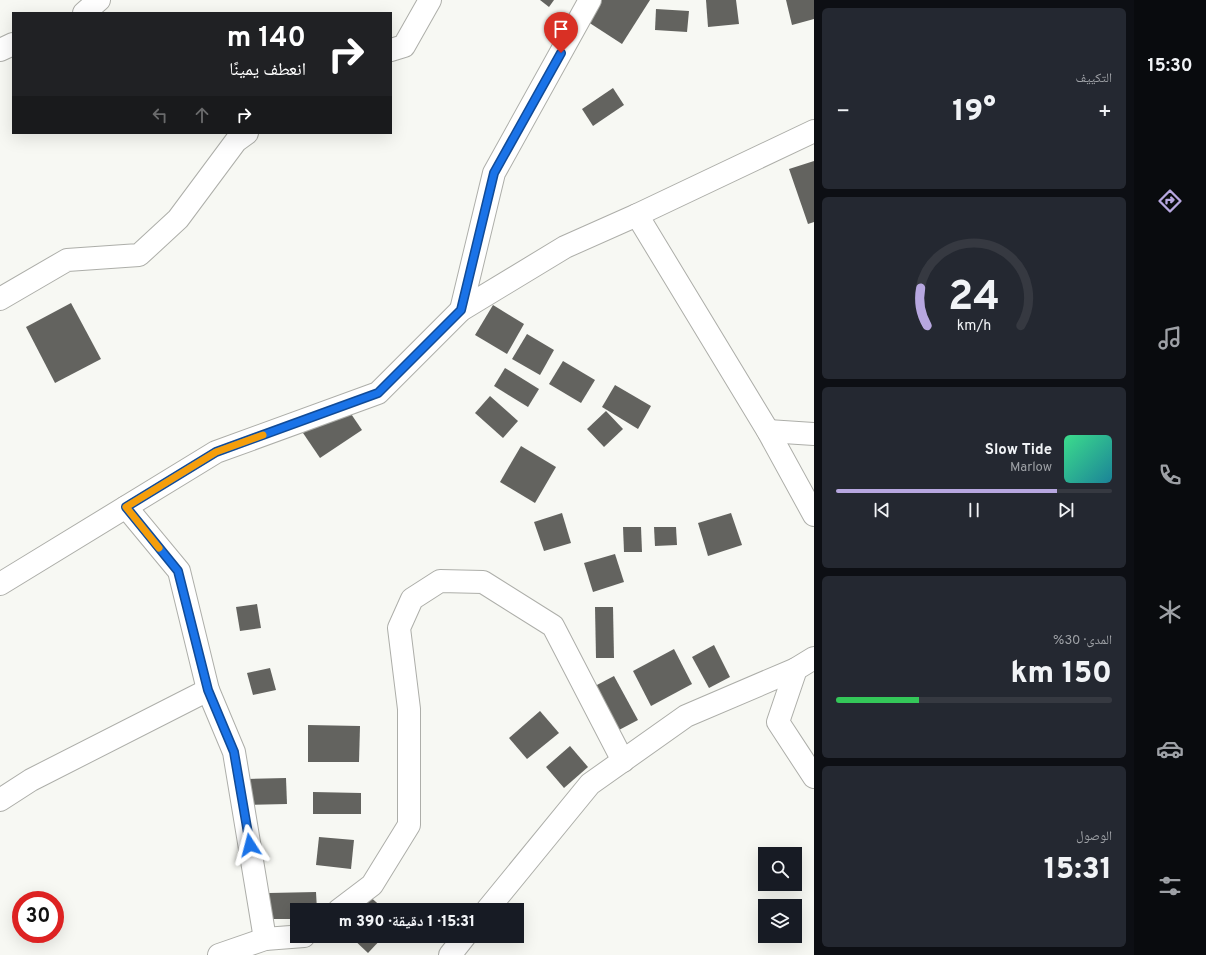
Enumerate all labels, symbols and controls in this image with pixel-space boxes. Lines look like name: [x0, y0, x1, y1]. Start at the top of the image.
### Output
pin: [544, 12, 578, 53]
icon: arrive: [550, 18, 572, 40]
text: 140 m: [227, 21, 306, 57]
icon: right: [320, 28, 372, 80]
text: 15:30: [1148, 55, 1192, 78]
text: انعطف يمينًا: [229, 59, 306, 82]
text: التكييف: [1076, 71, 1112, 87]
text: 19°: [952, 94, 996, 131]
text: −: [836, 99, 850, 126]
text: +: [1098, 99, 1112, 126]
icon: left: [149, 104, 171, 126]
icon: ahead: [191, 104, 213, 126]
icon: right: [233, 104, 255, 126]
icon: directions: [1156, 187, 1184, 215]
text: 24: [948, 272, 1000, 325]
text: km/h: [957, 317, 991, 335]
icon: music: [1156, 324, 1184, 352]
text: Slow Tide: [985, 441, 1052, 460]
text: Marlow: [1010, 460, 1052, 476]
icon: phone: [1156, 461, 1184, 489]
icon: previous: [871, 499, 893, 521]
icon: pause: [963, 499, 985, 521]
icon: next: [1055, 499, 1077, 521]
icon: climate: [1156, 598, 1184, 626]
text: المدى · 30%: [1053, 633, 1112, 649]
text: 150 km: [1010, 656, 1112, 693]
icon: car: [1156, 735, 1184, 763]
position arrow: [229, 824, 271, 866]
text: الوصول: [1076, 829, 1112, 845]
map controls: [758, 847, 802, 943]
button: search: [758, 847, 802, 891]
text: 15:31: [1044, 852, 1112, 889]
icon: filters: [1156, 872, 1184, 900]
speed limit sign: 30: [12, 891, 64, 943]
button: layers: [758, 899, 802, 943]
text: 15:31 · 1 دقيقة · 390 m: [339, 913, 475, 932]

